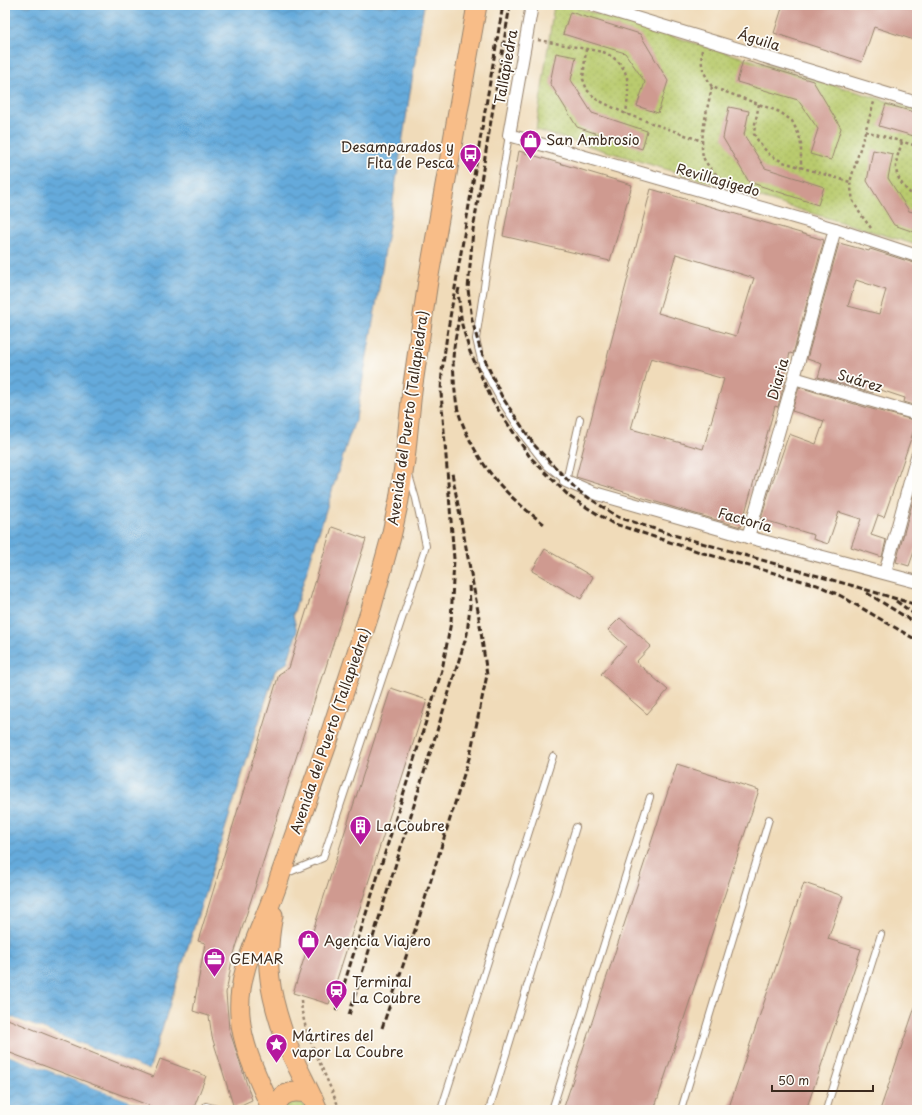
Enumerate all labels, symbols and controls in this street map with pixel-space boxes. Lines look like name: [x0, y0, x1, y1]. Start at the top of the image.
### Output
street label: Águila: [736, 23, 783, 56]
street label: Tallapiedra: [489, 28, 522, 106]
shop icon: San Ambrosio: [517, 127, 543, 160]
place label: San Ambrosio: [546, 129, 640, 150]
place label: Desamparados y Flta de Pesca: [341, 136, 454, 173]
bus stop icon: Desamparados y Flta de Pesca: [457, 142, 483, 175]
street label: Revillagigedo: [674, 158, 763, 202]
street label: Avenida del Puerto (Tallapiedra): [382, 309, 433, 527]
street label: Diaria: [762, 355, 794, 402]
street label: Suárez: [835, 364, 885, 397]
street label: Factoría: [716, 502, 775, 537]
street label: Avenida del Puerto (Tallapiedra): [284, 625, 375, 837]
building icon: La Coubre: [347, 813, 373, 846]
place label: La Coubre: [376, 815, 445, 836]
shop icon: Agencia Viajero: [296, 928, 322, 961]
place label: Agencia Viajero: [324, 930, 431, 951]
office icon: GEMAR: [201, 946, 227, 979]
place label: GEMAR: [230, 948, 284, 969]
place label: Terminal La Coubre: [352, 971, 421, 1008]
station icon: Terminal La Coubre: [323, 977, 349, 1010]
place label: Mártires del vapor La Coubre: [292, 1025, 404, 1062]
place icon: Mártires del vapor La Coubre: [263, 1031, 289, 1064]
scale bar: [772, 1067, 873, 1093]
text: 50 m: [778, 1071, 809, 1089]

